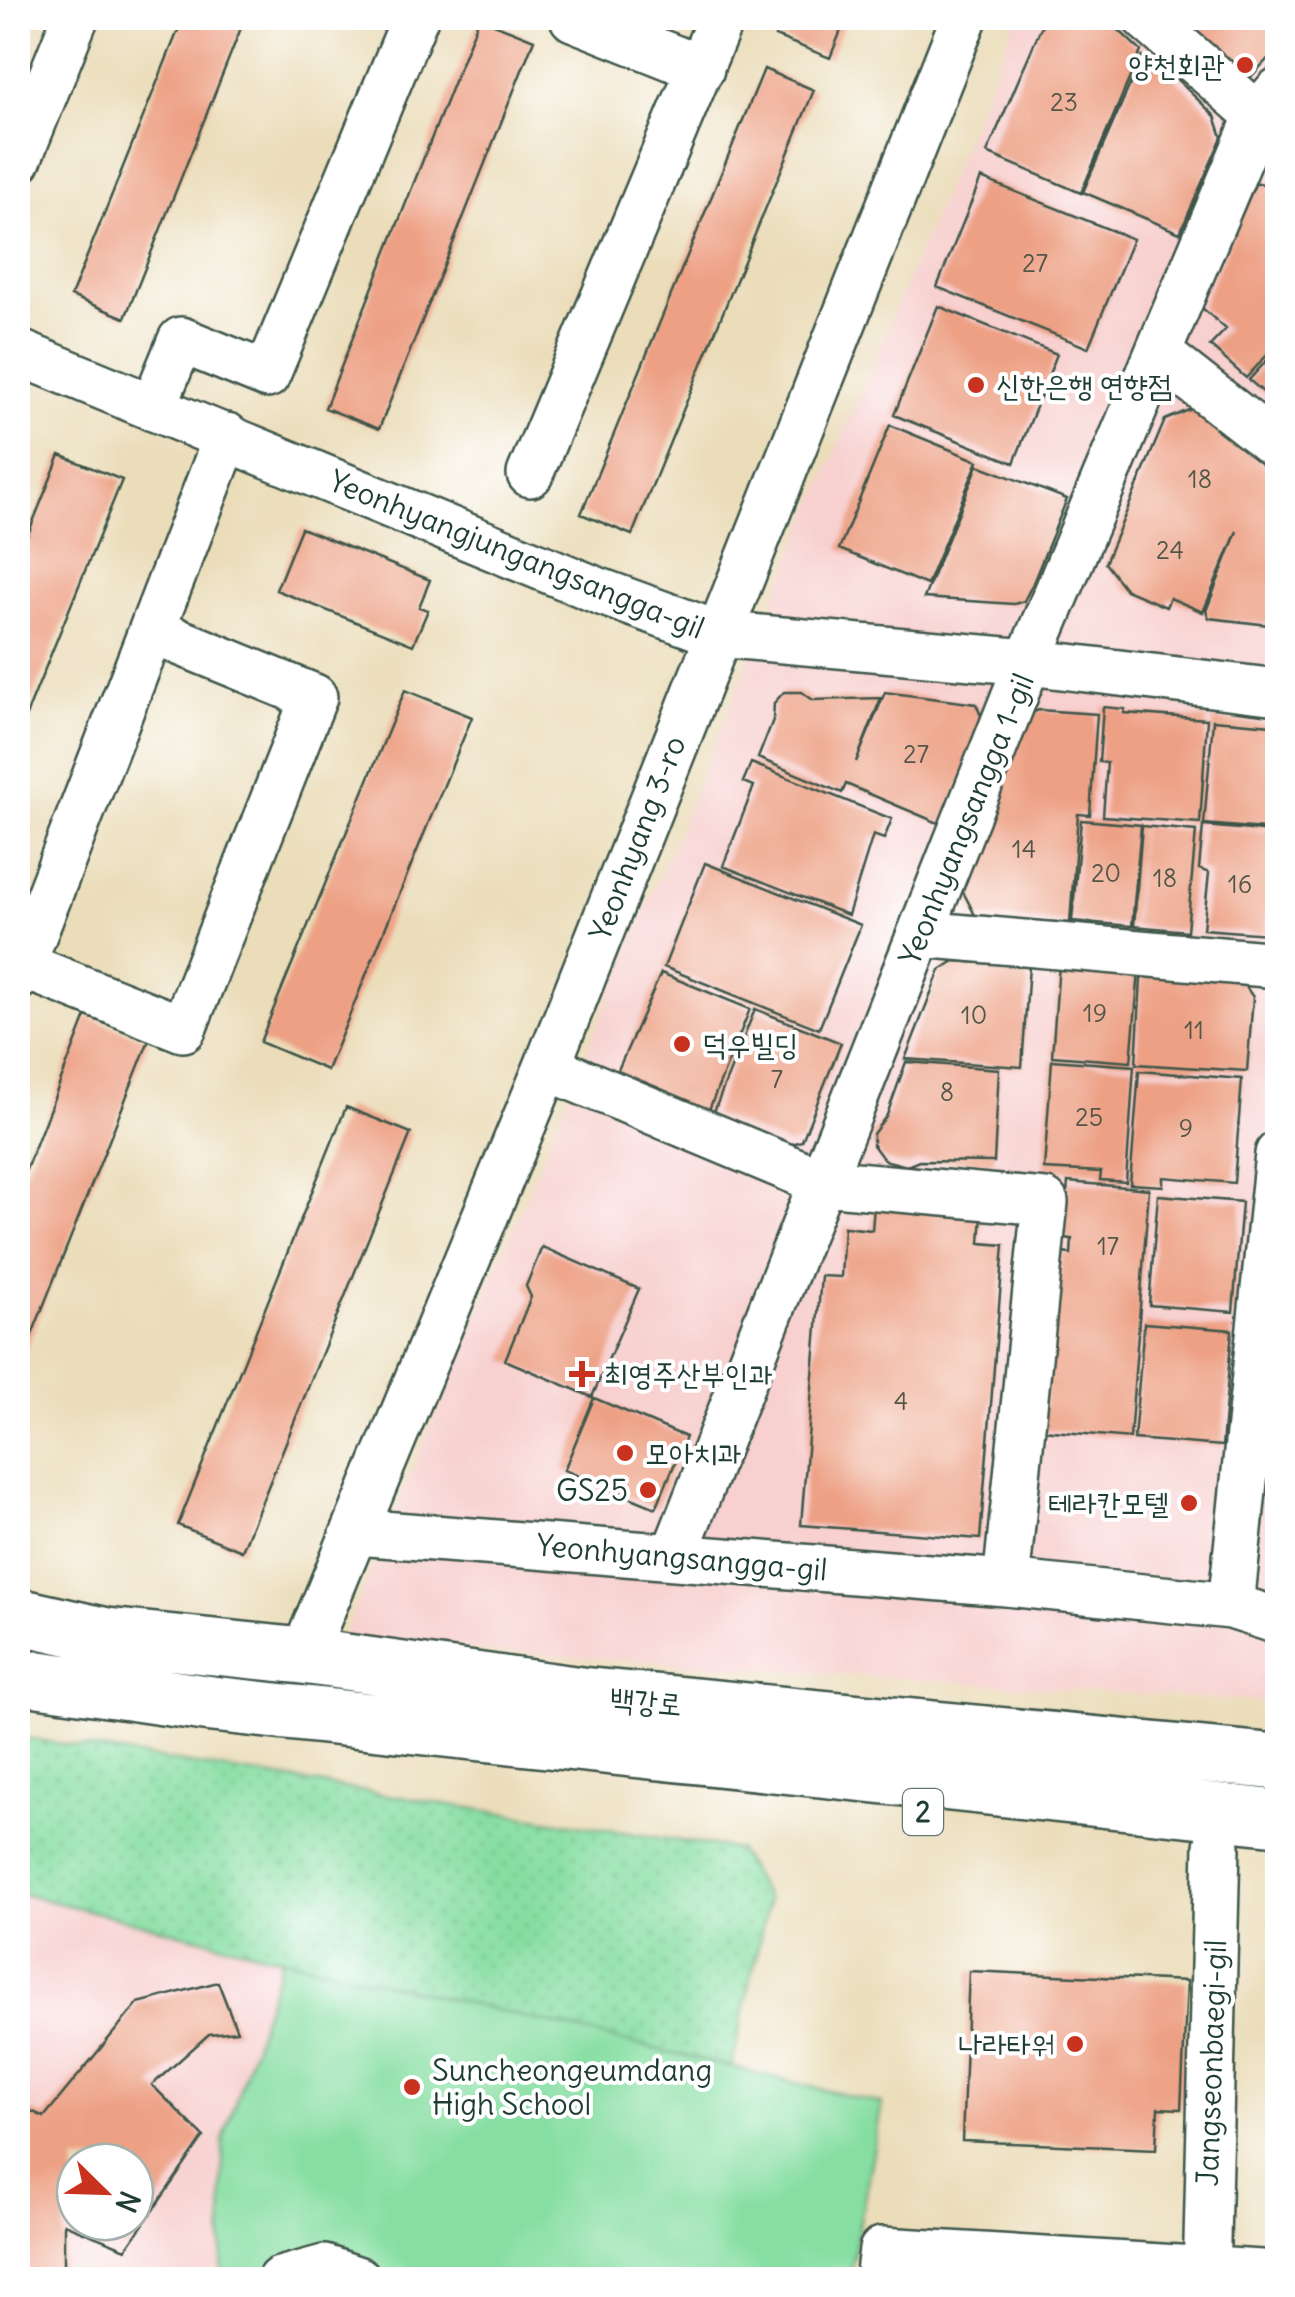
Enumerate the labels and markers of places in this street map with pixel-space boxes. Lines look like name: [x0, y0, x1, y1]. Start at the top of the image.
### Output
place label: 양천회관: [1128, 46, 1225, 84]
marker: 양천회관: [1234, 54, 1256, 76]
place label: 신한은행 연향점: [996, 366, 1172, 404]
marker: 신한은행 연향점: [965, 374, 987, 396]
place label: 덕우빌딩: [702, 1025, 799, 1063]
marker: 덕우빌딩: [671, 1033, 693, 1055]
place label: 최영주산부인과: [604, 1355, 773, 1393]
marker: 최영주산부인과: [569, 1361, 595, 1387]
place label: 모아치과: [645, 1434, 742, 1472]
marker: 모아치과: [614, 1442, 636, 1464]
place label: GS25: [556, 1471, 628, 1509]
marker: GS25: [637, 1479, 659, 1501]
place label: 테라칸모텔: [1048, 1484, 1169, 1522]
marker: 테라칸모텔: [1178, 1492, 1200, 1514]
place label: 나라타워: [958, 2025, 1055, 2063]
marker: 나라타워: [1064, 2033, 1086, 2055]
place label: Suncheongeumdang High School: [432, 2051, 712, 2123]
marker: Suncheongeumdang High School: [401, 2076, 423, 2098]

